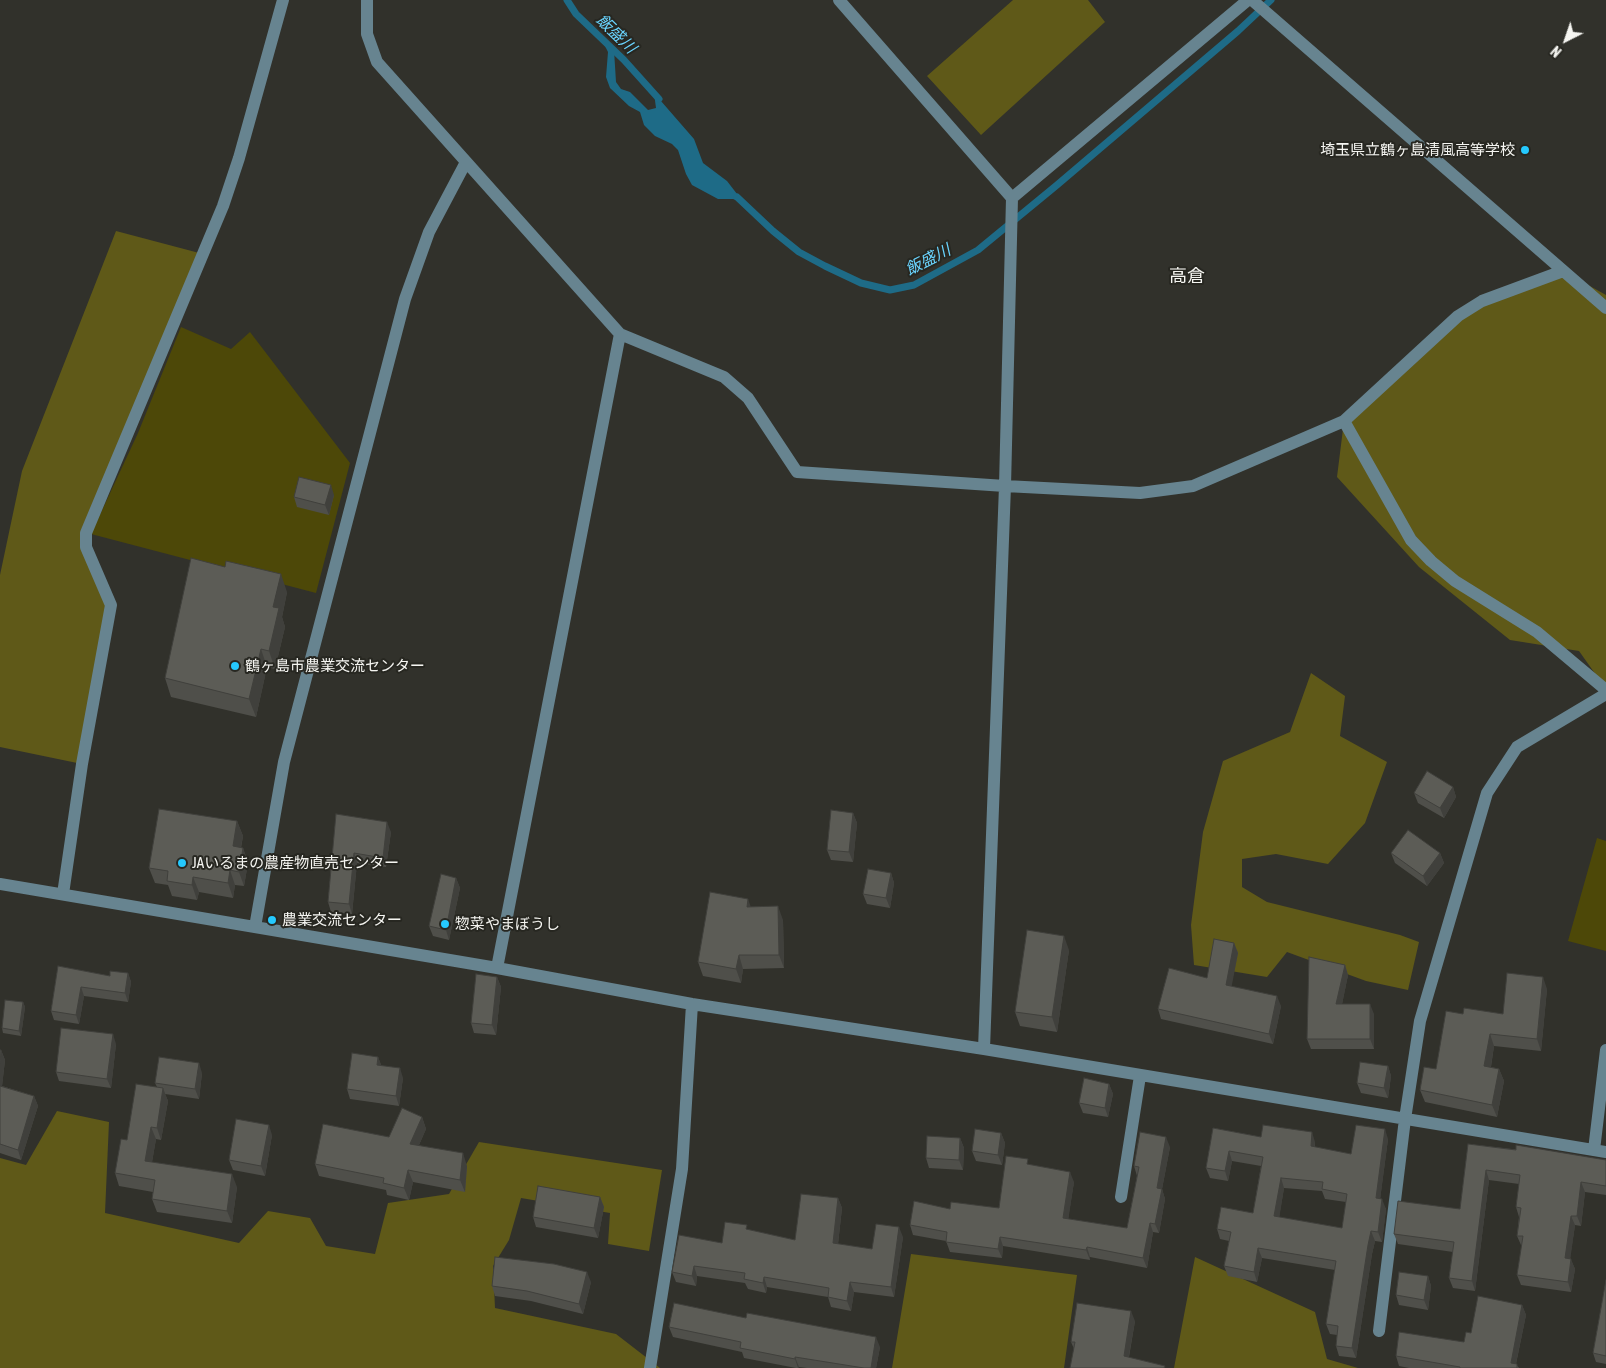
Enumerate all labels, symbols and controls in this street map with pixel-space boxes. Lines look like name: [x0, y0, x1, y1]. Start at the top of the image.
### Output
water label: 飯盛川: [592, 10, 640, 58]
north arrow: [1541, 15, 1591, 65]
text: N: [1548, 43, 1565, 60]
place label: 埼玉県立鶴ヶ島清風高等学校: [1320, 141, 1515, 159]
marker: 埼玉県立鶴ヶ島清風高等学校: [1519, 144, 1531, 156]
water label: 飯盛川: [902, 241, 954, 279]
district label: 高倉: [1169, 265, 1205, 287]
place label: 鶴ヶ島市農業交流センター: [245, 657, 425, 675]
marker: 鶴ヶ島市農業交流センター: [229, 660, 241, 672]
place label: JAいるまの農産物直売センター: [192, 854, 399, 872]
marker: JAいるまの農産物直売センター: [176, 857, 188, 869]
place label: 農業交流センター: [282, 911, 402, 929]
marker: 農業交流センター: [266, 914, 278, 926]
place label: 惣菜やまぼうし: [455, 915, 560, 933]
marker: 惣菜やまぼうし: [439, 918, 451, 930]

